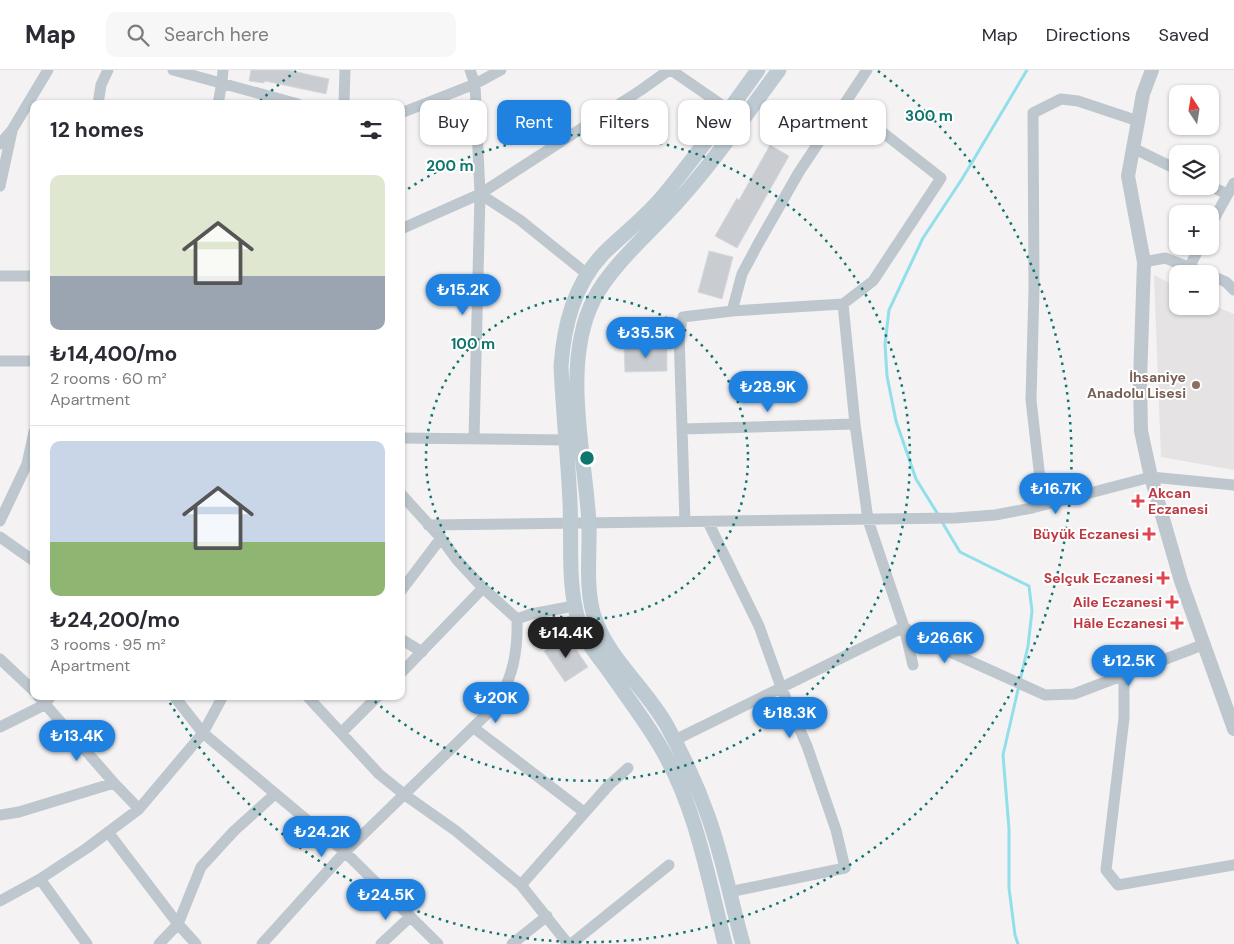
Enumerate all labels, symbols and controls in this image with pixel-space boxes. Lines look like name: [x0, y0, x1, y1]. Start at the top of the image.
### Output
search box: [106, 12, 456, 57]
text: Map: [25, 19, 76, 50]
icon: search: [124, 21, 152, 49]
text: Search here: [164, 22, 269, 47]
text: Map: [982, 23, 1018, 47]
text: Directions: [1046, 23, 1131, 47]
text: Saved: [1159, 23, 1209, 47]
north arrow: [1169, 85, 1219, 135]
map controls: [1169, 85, 1219, 315]
chip: Buy: [420, 100, 487, 145]
chip: Rent: [497, 100, 571, 145]
chip: Filters: [581, 100, 668, 145]
chip: New: [678, 100, 750, 145]
chip: Apartment: [760, 100, 886, 145]
text: 300 m: [905, 106, 953, 126]
text: 12 homes: [50, 116, 144, 144]
icon: filters: [357, 116, 385, 144]
button: layers: [1169, 145, 1219, 195]
text: 200 m: [426, 156, 474, 176]
button: +: [1169, 205, 1219, 255]
icon: home: [173, 208, 263, 298]
button: −: [1169, 265, 1219, 315]
pin: ₺15.2K: [422, 274, 504, 316]
text: ₺15.2K: [437, 279, 489, 300]
pin: ₺35.5K: [605, 316, 687, 359]
text: ₺35.5K: [617, 322, 675, 343]
text: 100 m: [451, 334, 495, 354]
text: ₺14,400/mo: [50, 340, 177, 368]
text: 2 rooms · 60 m²: [50, 368, 167, 389]
place label: İhsaniye Anadolu Lisesi: [1087, 368, 1186, 402]
pin: ₺28.9K: [727, 370, 809, 413]
text: ₺28.9K: [740, 376, 796, 397]
marker: İhsaniye Anadolu Lisesi: [1190, 379, 1202, 391]
text: Apartment: [50, 389, 130, 410]
centre of rings: [578, 449, 596, 467]
pin: ₺16.7K: [1015, 472, 1097, 515]
icon: home: [173, 473, 263, 563]
text: ₺16.7K: [1030, 478, 1082, 499]
place label: Akcan Eczanesi: [1148, 484, 1208, 518]
marker: Akcan Eczanesi: [1132, 495, 1144, 507]
place label: Büyük Eczanesi: [1033, 525, 1139, 543]
marker: Büyük Eczanesi: [1143, 528, 1155, 540]
place label: Selçuk Eczanesi: [1044, 569, 1153, 587]
marker: Selçuk Eczanesi: [1157, 572, 1169, 584]
place label: Aile Eczanesi: [1073, 593, 1162, 611]
marker: Aile Eczanesi: [1166, 596, 1178, 608]
text: ₺24,200/mo: [50, 606, 180, 634]
place label: Hâle Eczanesi: [1073, 614, 1167, 632]
pin: ₺14.4K: [525, 616, 607, 659]
marker: Hâle Eczanesi: [1171, 617, 1183, 629]
text: ₺14.4K: [539, 622, 593, 643]
pin: ₺26.6K: [904, 622, 986, 664]
text: ₺26.6K: [917, 627, 973, 648]
text: 3 rooms · 95 m²: [50, 634, 166, 655]
pin: ₺12.5K: [1088, 644, 1170, 687]
text: ₺12.5K: [1103, 650, 1155, 671]
text: Apartment: [50, 655, 130, 676]
pin: ₺20K: [466, 682, 526, 724]
text: ₺20K: [474, 687, 518, 708]
pin: ₺18.3K: [749, 696, 831, 739]
text: ₺18.3K: [763, 702, 817, 723]
pin: ₺13.4K: [36, 720, 118, 762]
text: ₺13.4K: [50, 725, 104, 746]
pin: ₺24.2K: [281, 816, 363, 858]
text: ₺24.2K: [294, 821, 350, 842]
pin: ₺24.5K: [345, 878, 427, 921]
text: ₺24.5K: [357, 884, 415, 905]

